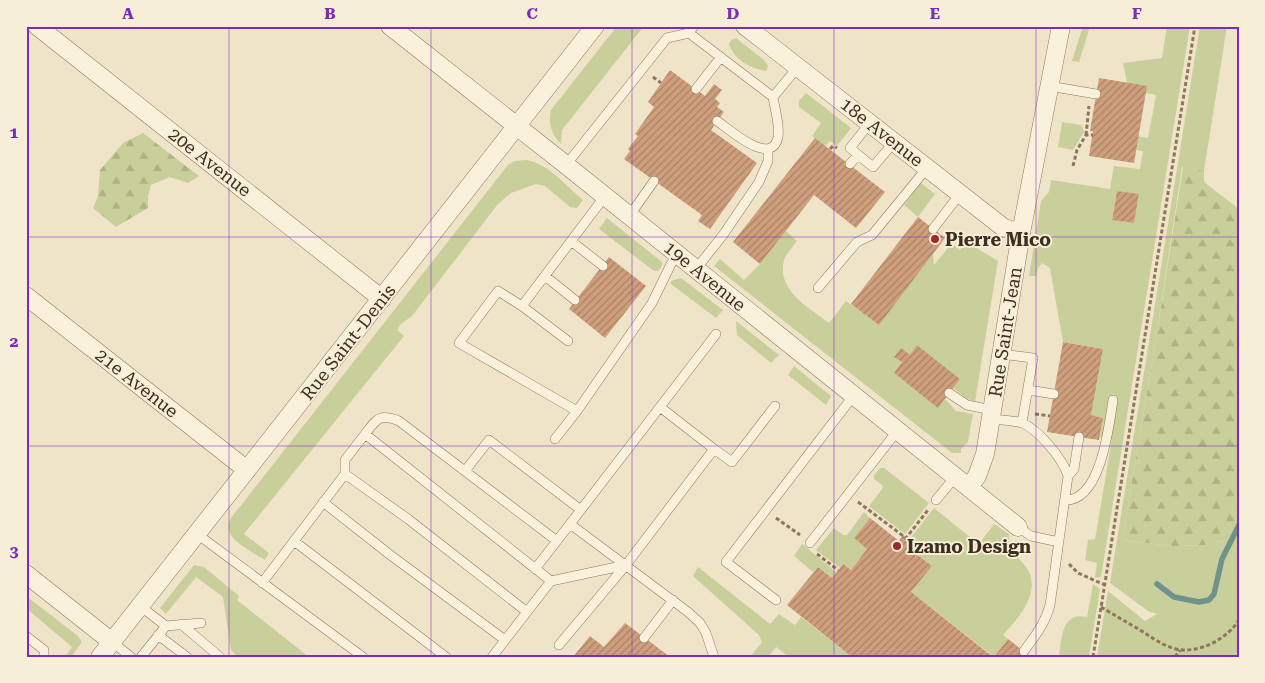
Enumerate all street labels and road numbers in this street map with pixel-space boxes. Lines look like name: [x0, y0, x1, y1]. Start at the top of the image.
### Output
street label: 18e Avenue: [836, 93, 928, 171]
street label: 20e Avenue: [164, 123, 256, 201]
street label: 19e Avenue: [660, 237, 750, 315]
street label: Rue Saint-Jean: [984, 265, 1026, 399]
street label: Rue Saint-Denis: [296, 280, 400, 404]
street label: 21e Avenue: [91, 344, 183, 422]

